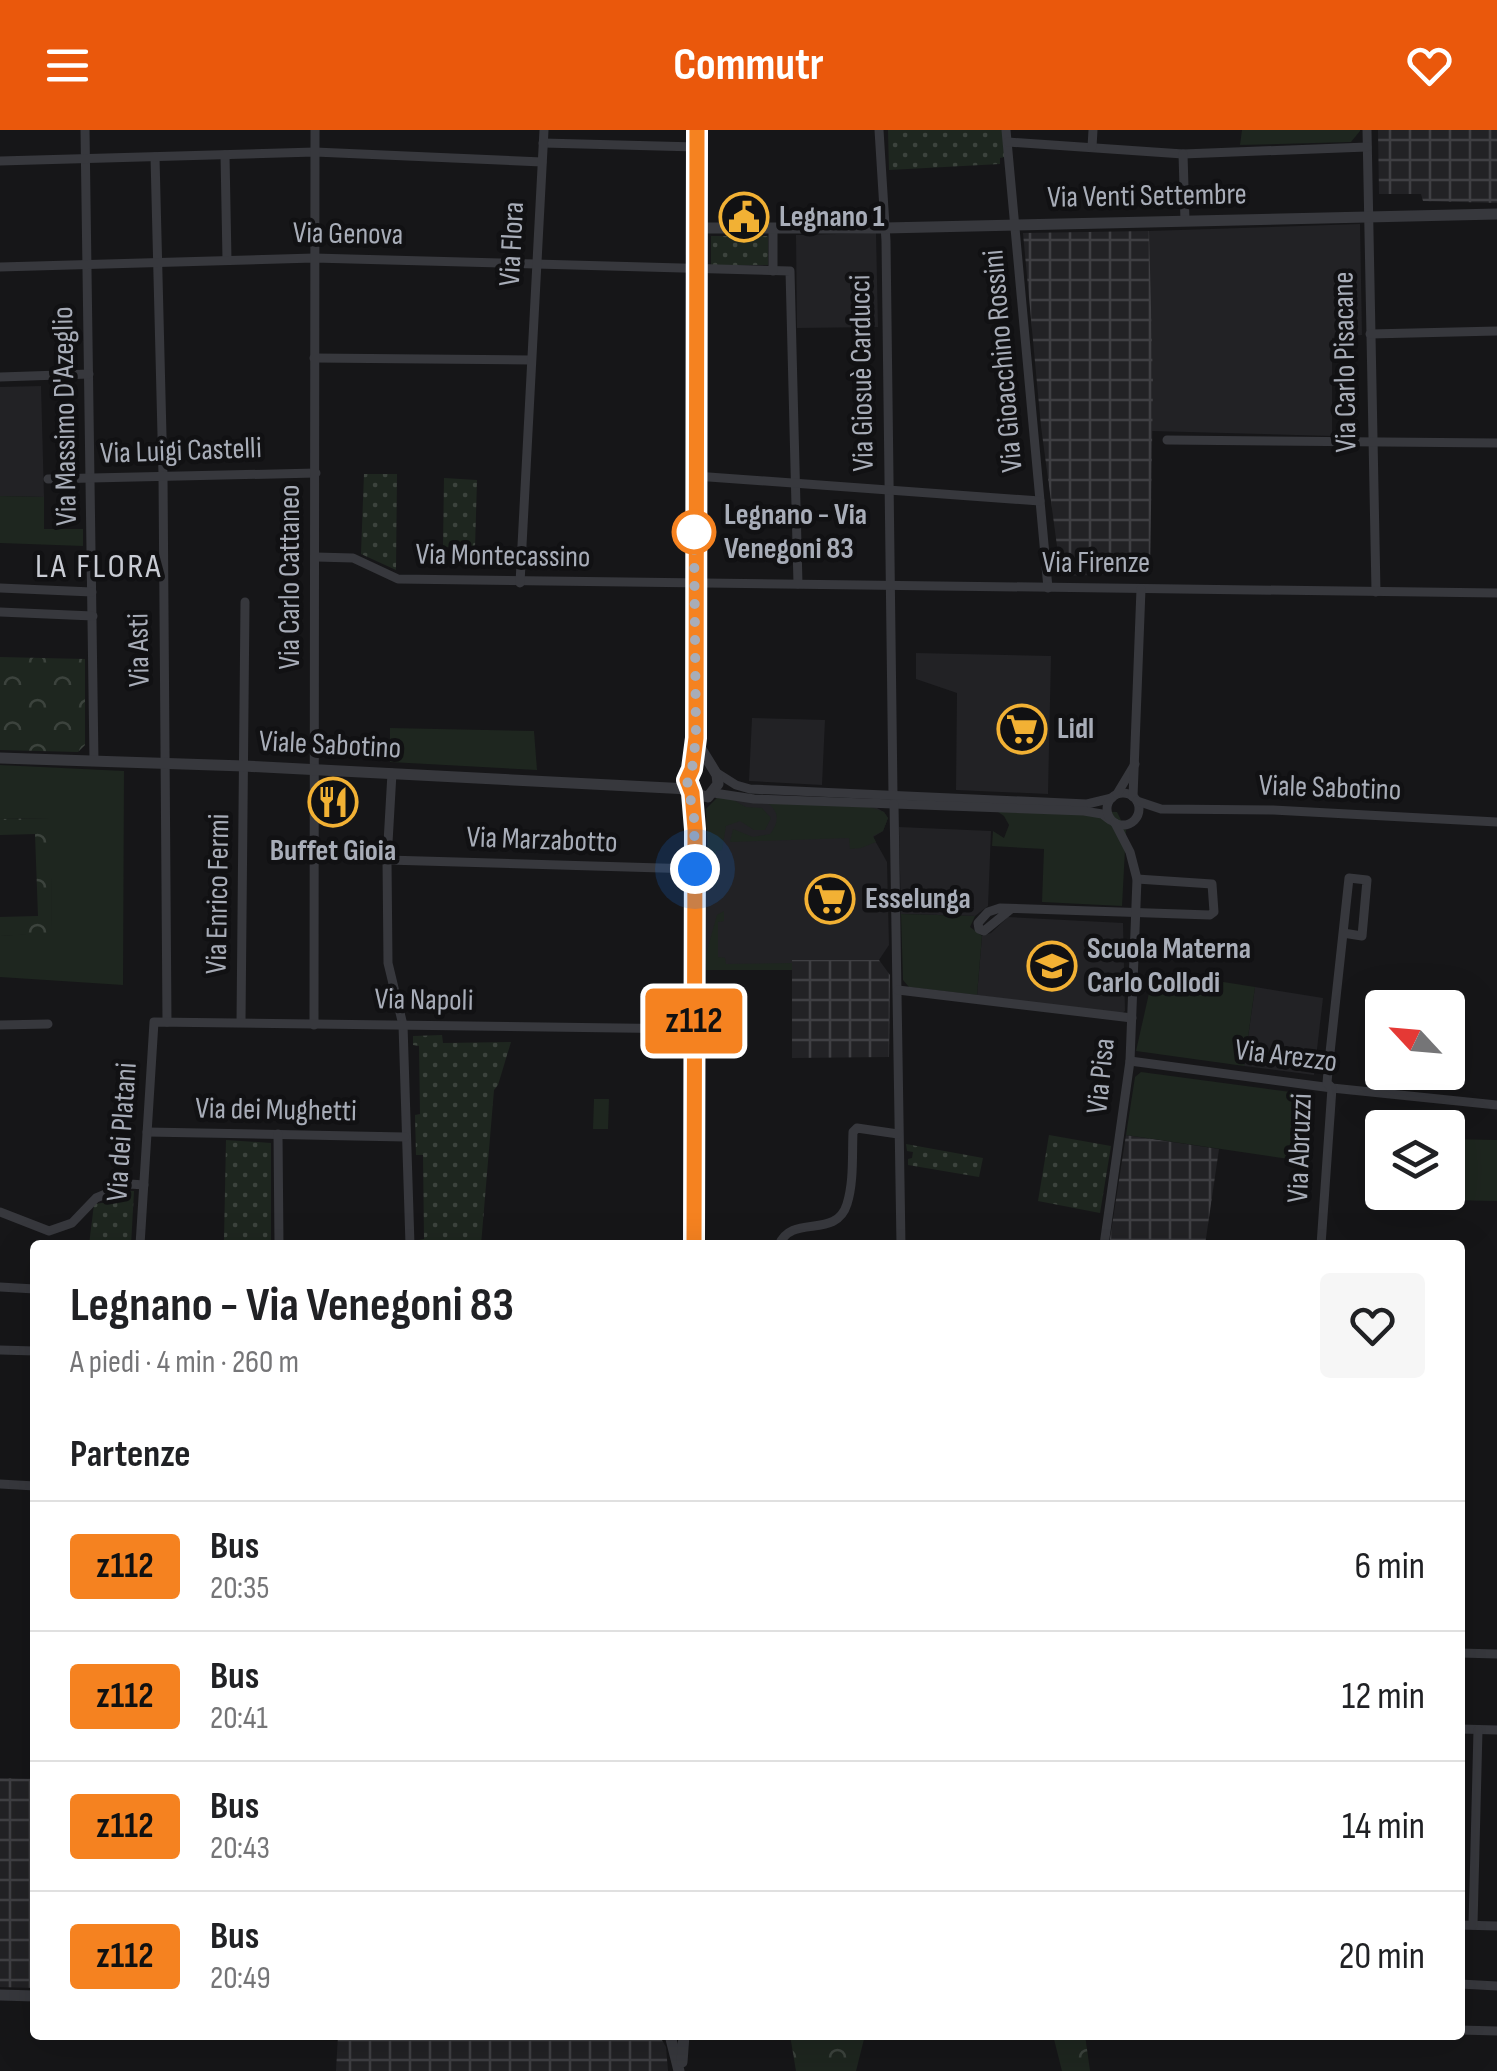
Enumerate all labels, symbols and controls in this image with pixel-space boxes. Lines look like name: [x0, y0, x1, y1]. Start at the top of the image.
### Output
icon: menu: [40, 38, 95, 93]
text: Commutr: [673, 38, 824, 93]
icon: heart: [1402, 38, 1457, 93]
street label: Via Venti Settembre: [1047, 176, 1247, 216]
public building icon: Legnano 1: [718, 191, 770, 243]
place label: Legnano 1: [779, 199, 885, 235]
street label: Via Flora: [492, 201, 532, 287]
street label: Via Genova: [293, 215, 403, 253]
street label: Via Gioacchino Rossini: [975, 248, 1031, 474]
street label: Via Carlo Pisacane: [1325, 271, 1365, 453]
street label: Via Giosuè Carducci: [842, 274, 882, 472]
street label: Via Massimo D'Azeglio: [45, 306, 85, 526]
street label: Via Luigi Castelli: [100, 430, 262, 472]
street label: Via Carlo Cattaneo: [272, 484, 308, 670]
place label: Legnano - Via Venegoni 83: [724, 497, 867, 567]
marker: Legnano - Via Venegoni 83: [673, 511, 715, 553]
street label: Via Montecassino: [415, 536, 591, 576]
district label: LA FLORA: [35, 545, 163, 588]
street label: Via Firenze: [1042, 545, 1150, 581]
street label: Via Asti: [120, 613, 158, 687]
supermarket icon: Lidl: [996, 703, 1048, 755]
place label: Lidl: [1057, 711, 1094, 747]
street label: Viale Sabotino: [258, 723, 402, 767]
street label: Viale Sabotino: [1258, 768, 1402, 808]
restaurant icon: Buffet Gioia: [307, 776, 359, 828]
street label: Via Enrico Fermi: [199, 814, 237, 974]
street label: Via Marzabotto: [466, 819, 618, 861]
place label: Buffet Gioia: [270, 833, 396, 869]
your location: [670, 844, 720, 894]
supermarket icon: Esselunga: [804, 873, 856, 925]
place label: Esselunga: [865, 881, 971, 917]
place label: Scuola Materna Carlo Collodi: [1087, 931, 1251, 1001]
school or university icon: Scuola Materna Carlo Collodi: [1026, 940, 1078, 992]
street label: Via Napoli: [374, 981, 474, 1019]
line badge: z112: [624, 988, 764, 1054]
north arrow: [1365, 990, 1465, 1090]
map controls: [1365, 990, 1465, 1210]
text: z112: [665, 1000, 723, 1043]
street label: Via Arezzo: [1233, 1032, 1339, 1080]
street label: Via Pisa: [1079, 1036, 1123, 1116]
street label: Via dei Platani: [99, 1061, 145, 1203]
street label: Via dei Mughetti: [195, 1091, 357, 1129]
street label: Via Abruzzi: [1280, 1093, 1320, 1203]
button: layers: [1365, 1110, 1465, 1210]
button: heart: [1320, 1273, 1425, 1378]
text: Legnano - Via Venegoni 83: [70, 1277, 514, 1334]
text: A piedi · 4 min · 260 m: [70, 1343, 299, 1382]
text: Partenze: [70, 1432, 190, 1477]
text: Bus: [210, 1524, 259, 1569]
text: 6 min: [1355, 1544, 1425, 1589]
text: z112: [96, 1545, 154, 1588]
text: 20:35: [210, 1569, 269, 1608]
text: Bus: [210, 1654, 259, 1699]
text: 12 min: [1342, 1674, 1425, 1719]
text: z112: [96, 1675, 154, 1718]
text: 20:41: [210, 1699, 268, 1738]
text: Bus: [210, 1784, 259, 1829]
text: 14 min: [1342, 1804, 1425, 1849]
text: z112: [96, 1805, 154, 1848]
text: 20:43: [210, 1829, 270, 1868]
text: Bus: [210, 1914, 259, 1959]
text: 20 min: [1339, 1934, 1425, 1979]
text: z112: [96, 1935, 154, 1978]
text: 20:49: [210, 1959, 271, 1998]

